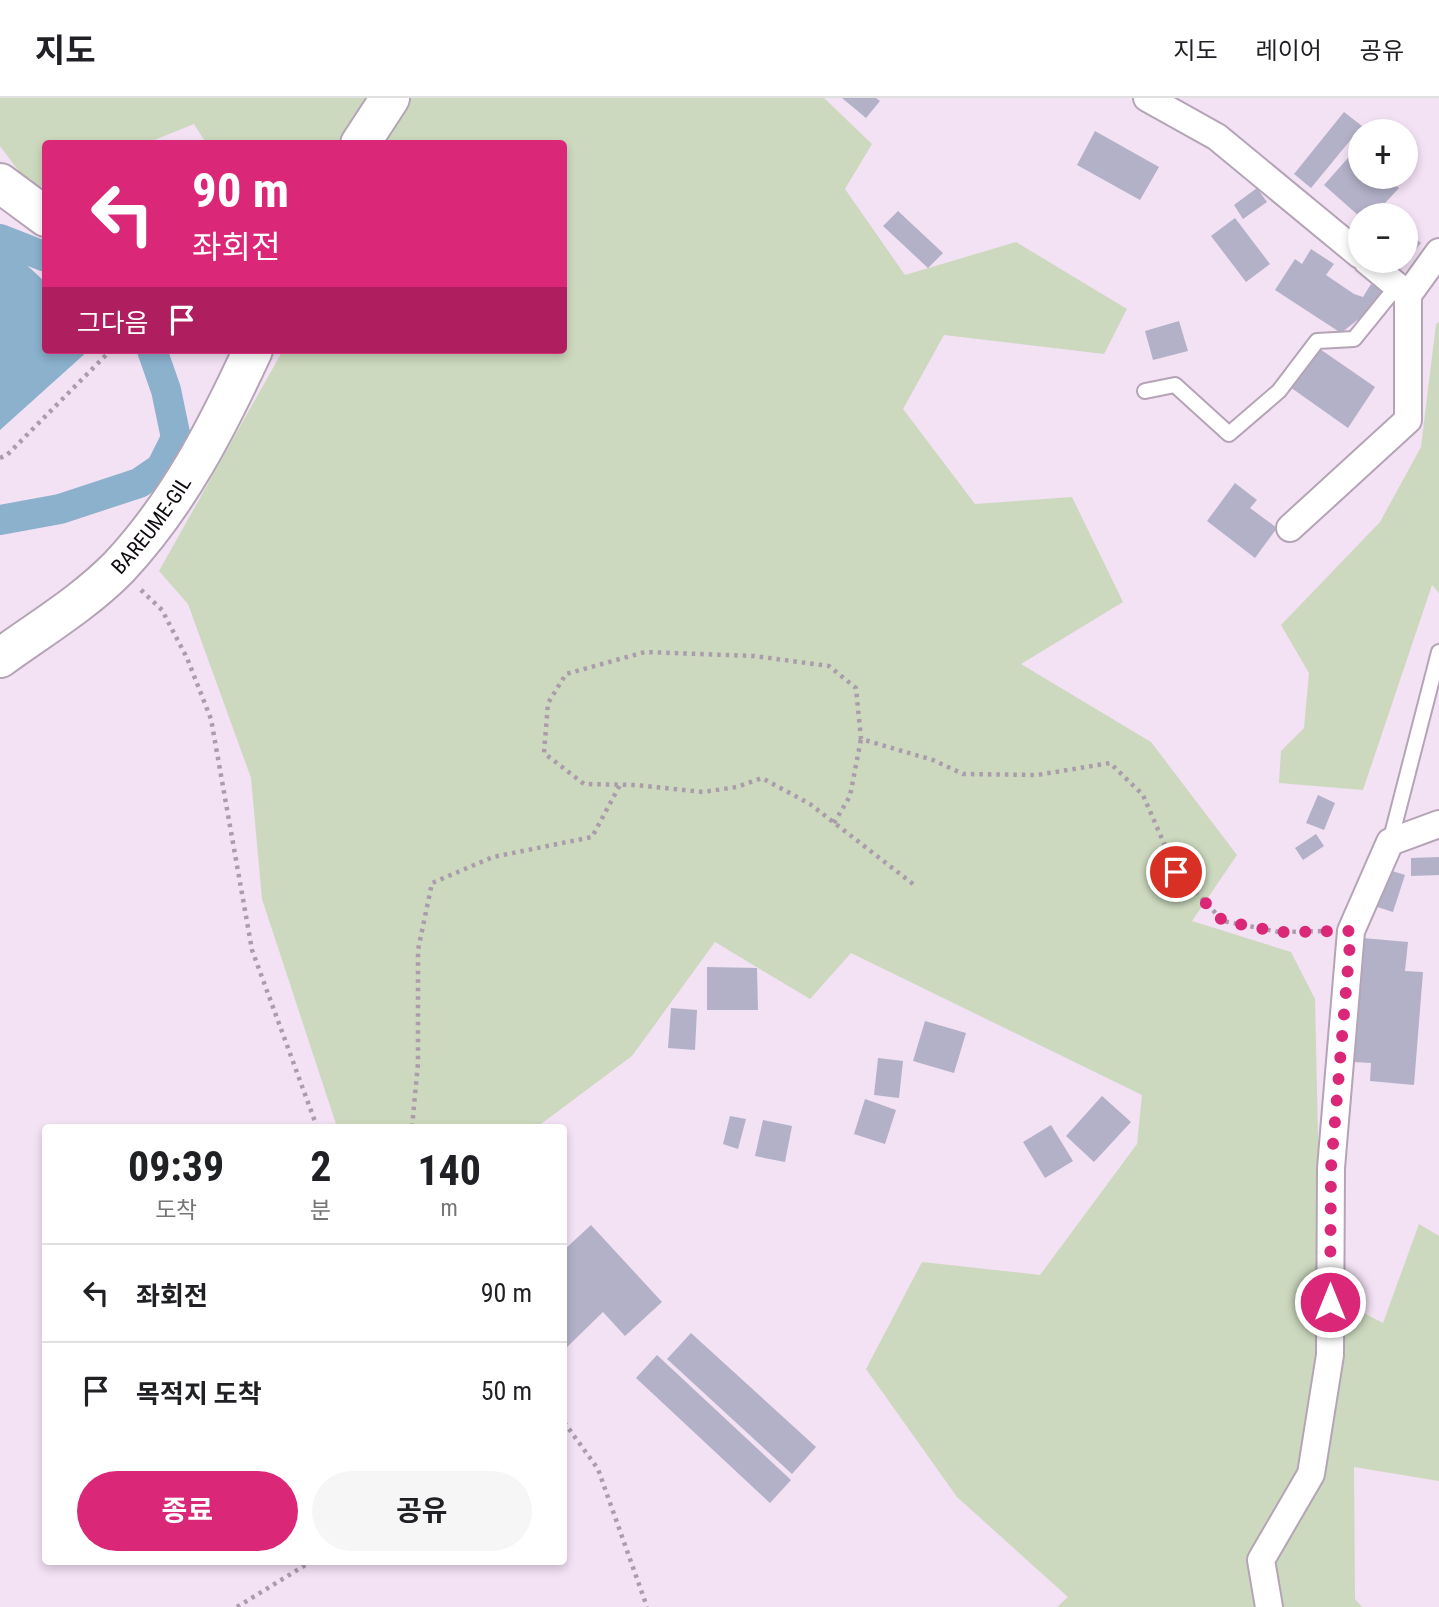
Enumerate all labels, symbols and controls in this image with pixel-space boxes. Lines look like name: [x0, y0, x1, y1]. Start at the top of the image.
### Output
text: 지도: [35, 31, 96, 70]
text: 지도: [1173, 37, 1218, 65]
text: 레이어: [1256, 37, 1322, 65]
text: 공유: [1360, 37, 1404, 65]
map controls: [1348, 119, 1418, 273]
button: +: [1348, 119, 1418, 189]
text: 90 m: [192, 162, 289, 219]
icon: left: [77, 168, 168, 259]
button: −: [1348, 203, 1418, 273]
text: 좌회전: [192, 228, 280, 266]
icon: arrive: [163, 301, 201, 339]
text: 그다음: [77, 308, 149, 338]
street label: BAREUME-GIL: [107, 472, 196, 579]
pin: [1146, 842, 1206, 902]
icon: arrive: [1157, 853, 1195, 891]
text: 09:39: [128, 1142, 224, 1191]
text: 2: [310, 1142, 331, 1191]
text: 140: [417, 1146, 481, 1195]
text: m: [441, 1195, 458, 1222]
text: 도착: [155, 1197, 197, 1224]
text: 분: [310, 1197, 331, 1224]
position arrow: [1293, 1265, 1367, 1339]
icon: left: [77, 1274, 115, 1312]
text: 90 m: [481, 1278, 532, 1308]
text: 좌회전: [136, 1281, 208, 1311]
icon: arrive: [77, 1372, 115, 1410]
text: 50 m: [481, 1376, 532, 1406]
text: 목적지 도착: [136, 1379, 262, 1409]
button: 종료: [77, 1471, 298, 1551]
button: 공유: [312, 1471, 532, 1551]

